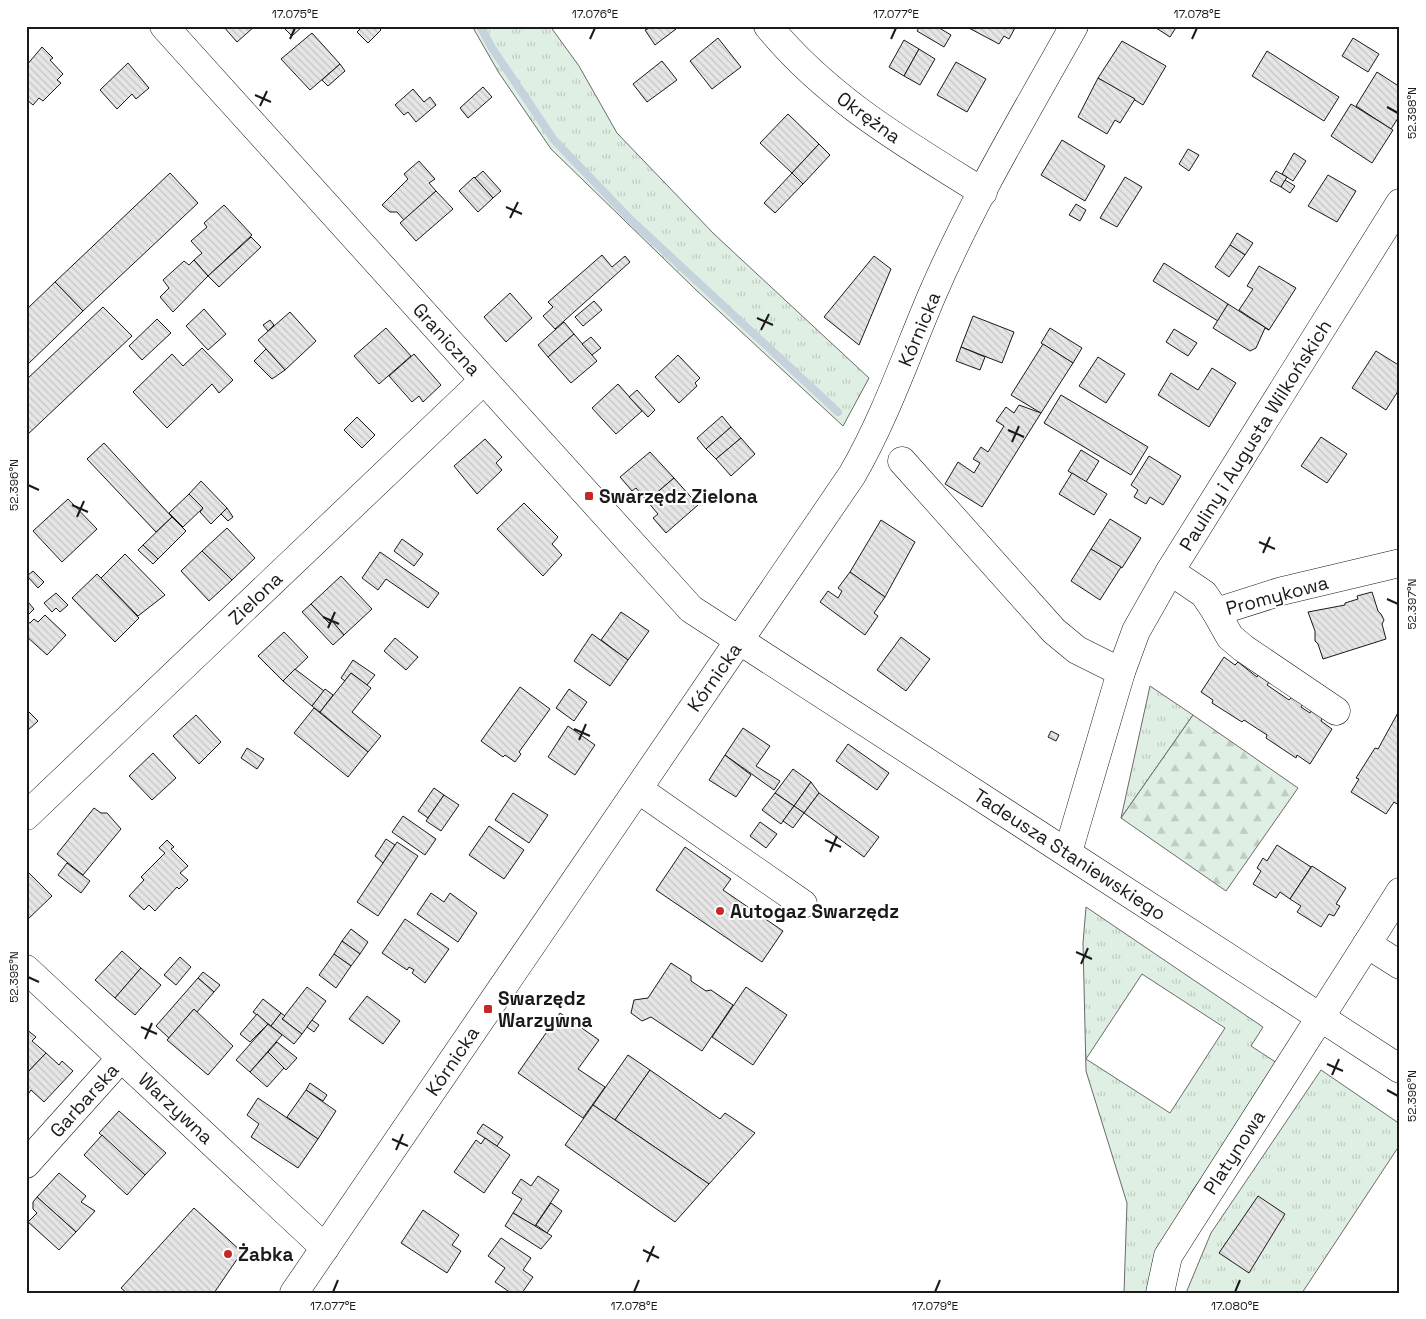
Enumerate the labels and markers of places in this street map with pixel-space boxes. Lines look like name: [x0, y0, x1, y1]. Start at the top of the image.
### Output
place label: Swarzędz Zielona: [599, 484, 758, 509]
marker: Swarzędz Zielona: [583, 490, 595, 502]
place label: Autogaz Swarzędz: [730, 899, 899, 924]
marker: Autogaz Swarzędz: [714, 905, 726, 917]
place label: Swarzędz Warzywna: [498, 986, 593, 1033]
marker: Swarzędz Warzywna: [482, 1003, 494, 1015]
place label: Żabka: [238, 1242, 294, 1267]
marker: Żabka: [222, 1248, 234, 1260]

